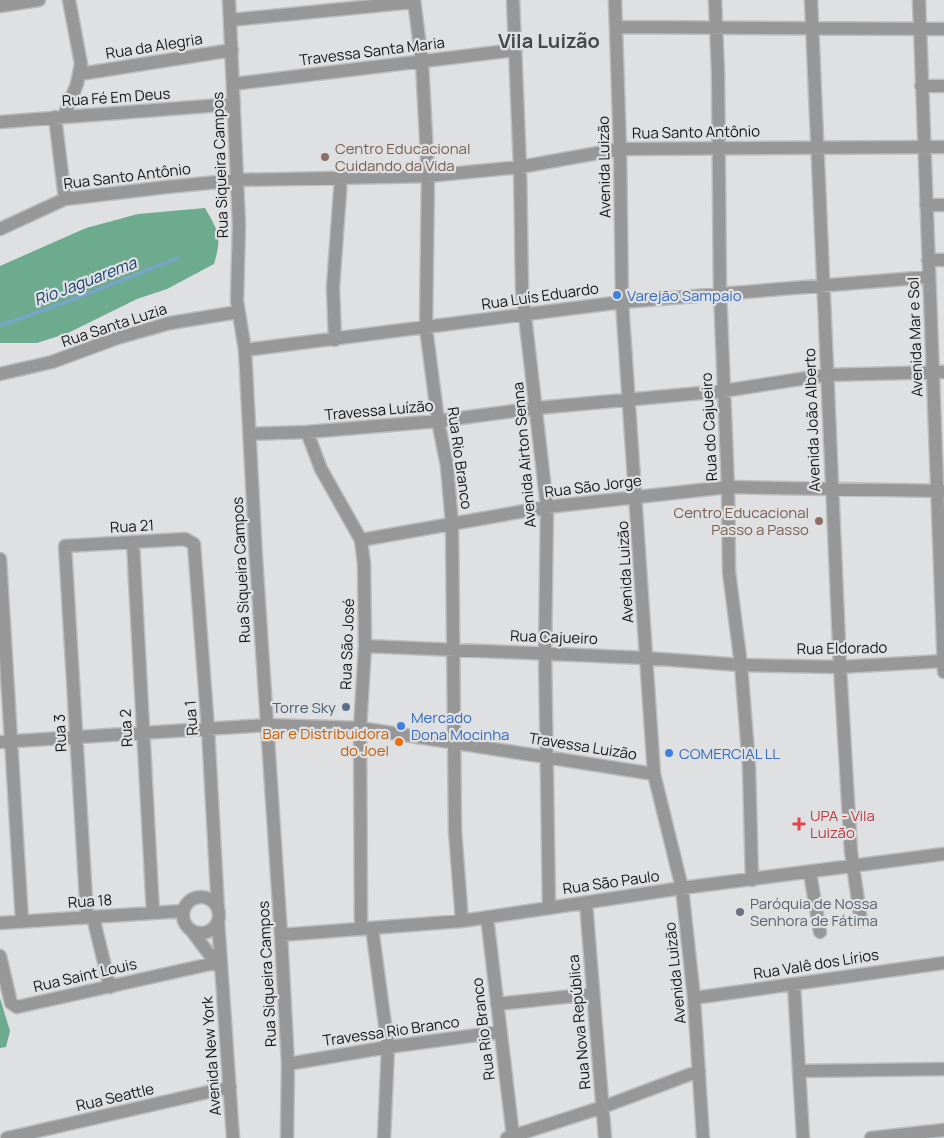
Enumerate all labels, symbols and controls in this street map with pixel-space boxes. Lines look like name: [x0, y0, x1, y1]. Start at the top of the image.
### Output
district label: Vila Luizão: [498, 27, 600, 54]
street label: Rua da Alegria: [104, 28, 204, 64]
street label: Travessa Santa Maria: [298, 32, 446, 70]
street label: Rua Fé Em Deus: [61, 83, 171, 111]
street label: Rua Siqueira Campos: [207, 91, 233, 238]
street label: Avenida Luizão: [593, 116, 615, 218]
street label: Rua Santo Antônio: [632, 120, 760, 144]
place label: Centro Educacional Cuidando da Vida: [335, 138, 470, 176]
marker: Centro Educacional Cuidando da Vida: [319, 151, 331, 163]
street label: Rua Santo Antônio: [62, 158, 192, 194]
water label: Rio Jaguarema: [31, 251, 140, 311]
street label: Rua Luís Eduardo: [480, 277, 600, 315]
street label: Avenida Mar e Sol: [902, 277, 928, 397]
place label: Varejão Sampaio: [627, 285, 742, 306]
marker: Varejão Sampaio: [611, 289, 623, 301]
street label: Rua Santa Luzia: [59, 298, 169, 352]
street label: Avenida João Alberto: [799, 348, 825, 492]
street label: Rua do Cajueiro: [696, 372, 722, 482]
street label: Avenida Airton Senna: [507, 381, 541, 529]
street label: Travessa Luízão: [324, 395, 434, 425]
street label: Rua Rio Branco: [442, 406, 478, 511]
street label: Rua São Jorge: [543, 470, 643, 502]
street label: Rua Siqueira Campos: [227, 496, 255, 644]
place label: Centro Educacional Passo a Passo: [674, 502, 809, 540]
street label: Rua 21: [109, 514, 155, 538]
marker: Centro Educacional Passo a Passo: [813, 515, 825, 527]
street label: Avenida Luizão: [612, 520, 638, 624]
street label: Rua São José: [335, 598, 359, 690]
street label: Rua Cajueiro: [510, 625, 598, 649]
street label: Rua Eldorado: [796, 637, 888, 659]
place label: Torre Sky: [272, 697, 336, 718]
street label: Rua 1: [179, 700, 203, 736]
marker: Torre Sky: [340, 701, 352, 713]
place label: Mercado Dona Mocinha: [411, 707, 509, 745]
street label: Rua 2: [115, 708, 137, 748]
street label: Rua 3: [49, 713, 71, 753]
marker: Mercado Dona Mocinha: [395, 720, 407, 732]
place label: Bar e Distribuidora do Joel: [262, 723, 389, 761]
street label: Travessa Luizão: [527, 727, 639, 765]
marker: Bar e Distribuidora do Joel: [393, 736, 405, 748]
place label: COMERCIAL LL: [679, 743, 780, 764]
marker: COMERCIAL LL: [663, 747, 675, 759]
place label: UPA - Vila Luizão: [810, 805, 875, 843]
marker: UPA - Vila Luizão: [792, 817, 806, 831]
street label: Rua São Paulo: [561, 865, 661, 899]
street label: Rua 18: [67, 889, 113, 913]
place label: Paróquia de Nossa Senhora de Fátima: [750, 893, 878, 931]
street label: Rua Siqueira Campos: [253, 900, 281, 1048]
marker: Paróquia de Nossa Senhora de Fátima: [734, 906, 746, 918]
street label: Avenida Luizão: [659, 921, 691, 1025]
street label: Rua Valê dos Lírios: [752, 944, 880, 984]
street label: Rua Saint Louis: [31, 953, 139, 997]
street label: Rua Nova República: [563, 954, 595, 1090]
street label: Rua Rio Branco: [466, 976, 500, 1081]
street label: Avenida New York: [196, 995, 226, 1116]
street label: Travessa Rio Branco: [321, 1011, 461, 1051]
street label: Rua Seattle: [74, 1078, 156, 1116]

